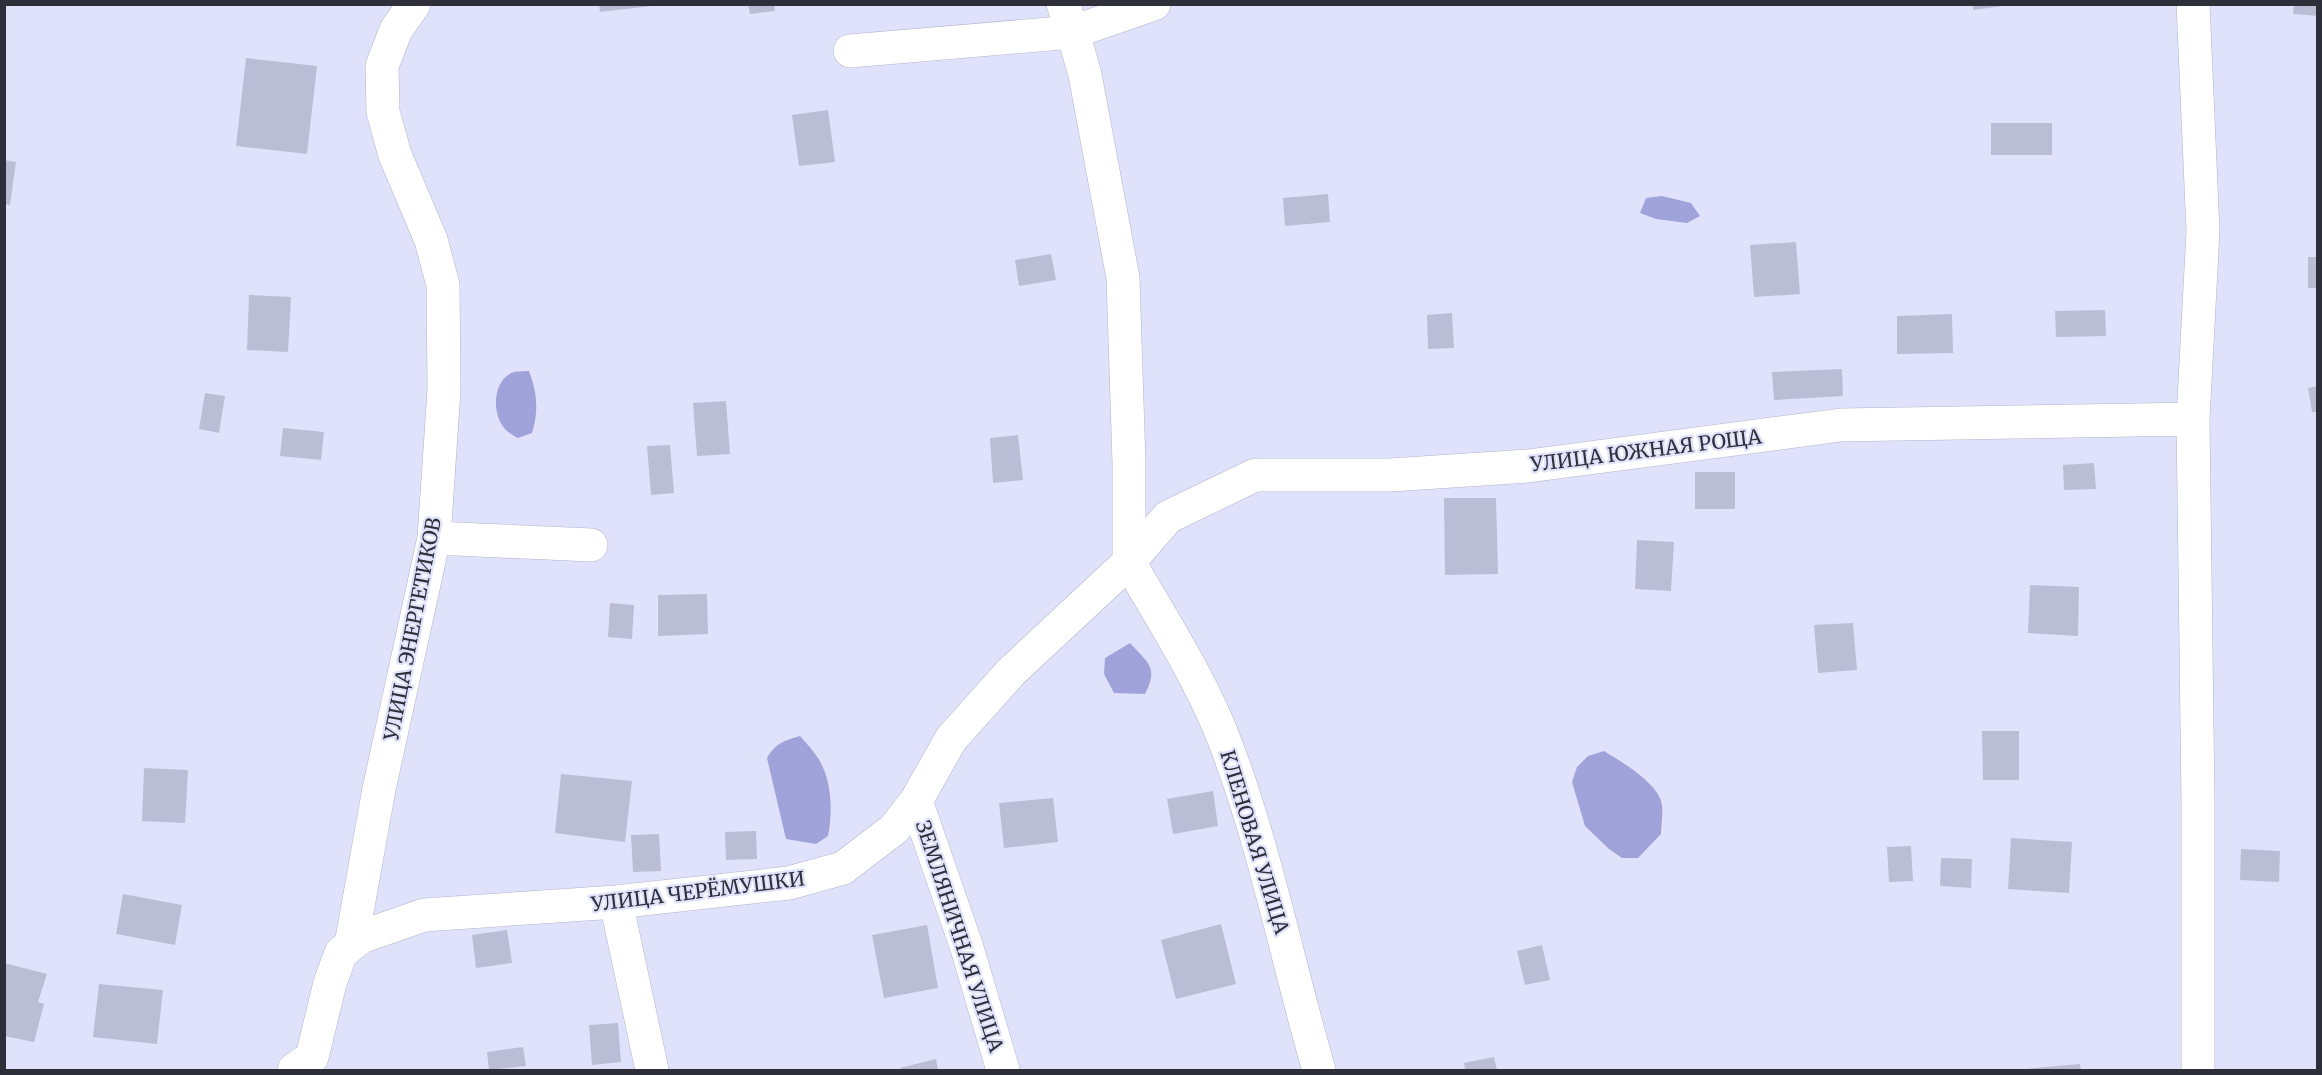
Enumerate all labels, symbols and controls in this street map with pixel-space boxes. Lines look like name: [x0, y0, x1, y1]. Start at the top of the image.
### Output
street label: УЛИЦА ЮЖНАЯ РОЩА: [1528, 423, 1764, 477]
street label: УЛИЦА ЭНЕРГЕТИКОВ: [378, 515, 446, 744]
street label: КЛЕНОВАЯ УЛИЦА: [1215, 747, 1295, 938]
street label: ЗЕМЛЯНИЧНАЯ УЛИЦА: [911, 817, 1010, 1056]
street label: УЛИЦА ЧЕРЁМУШКИ: [589, 865, 806, 917]

